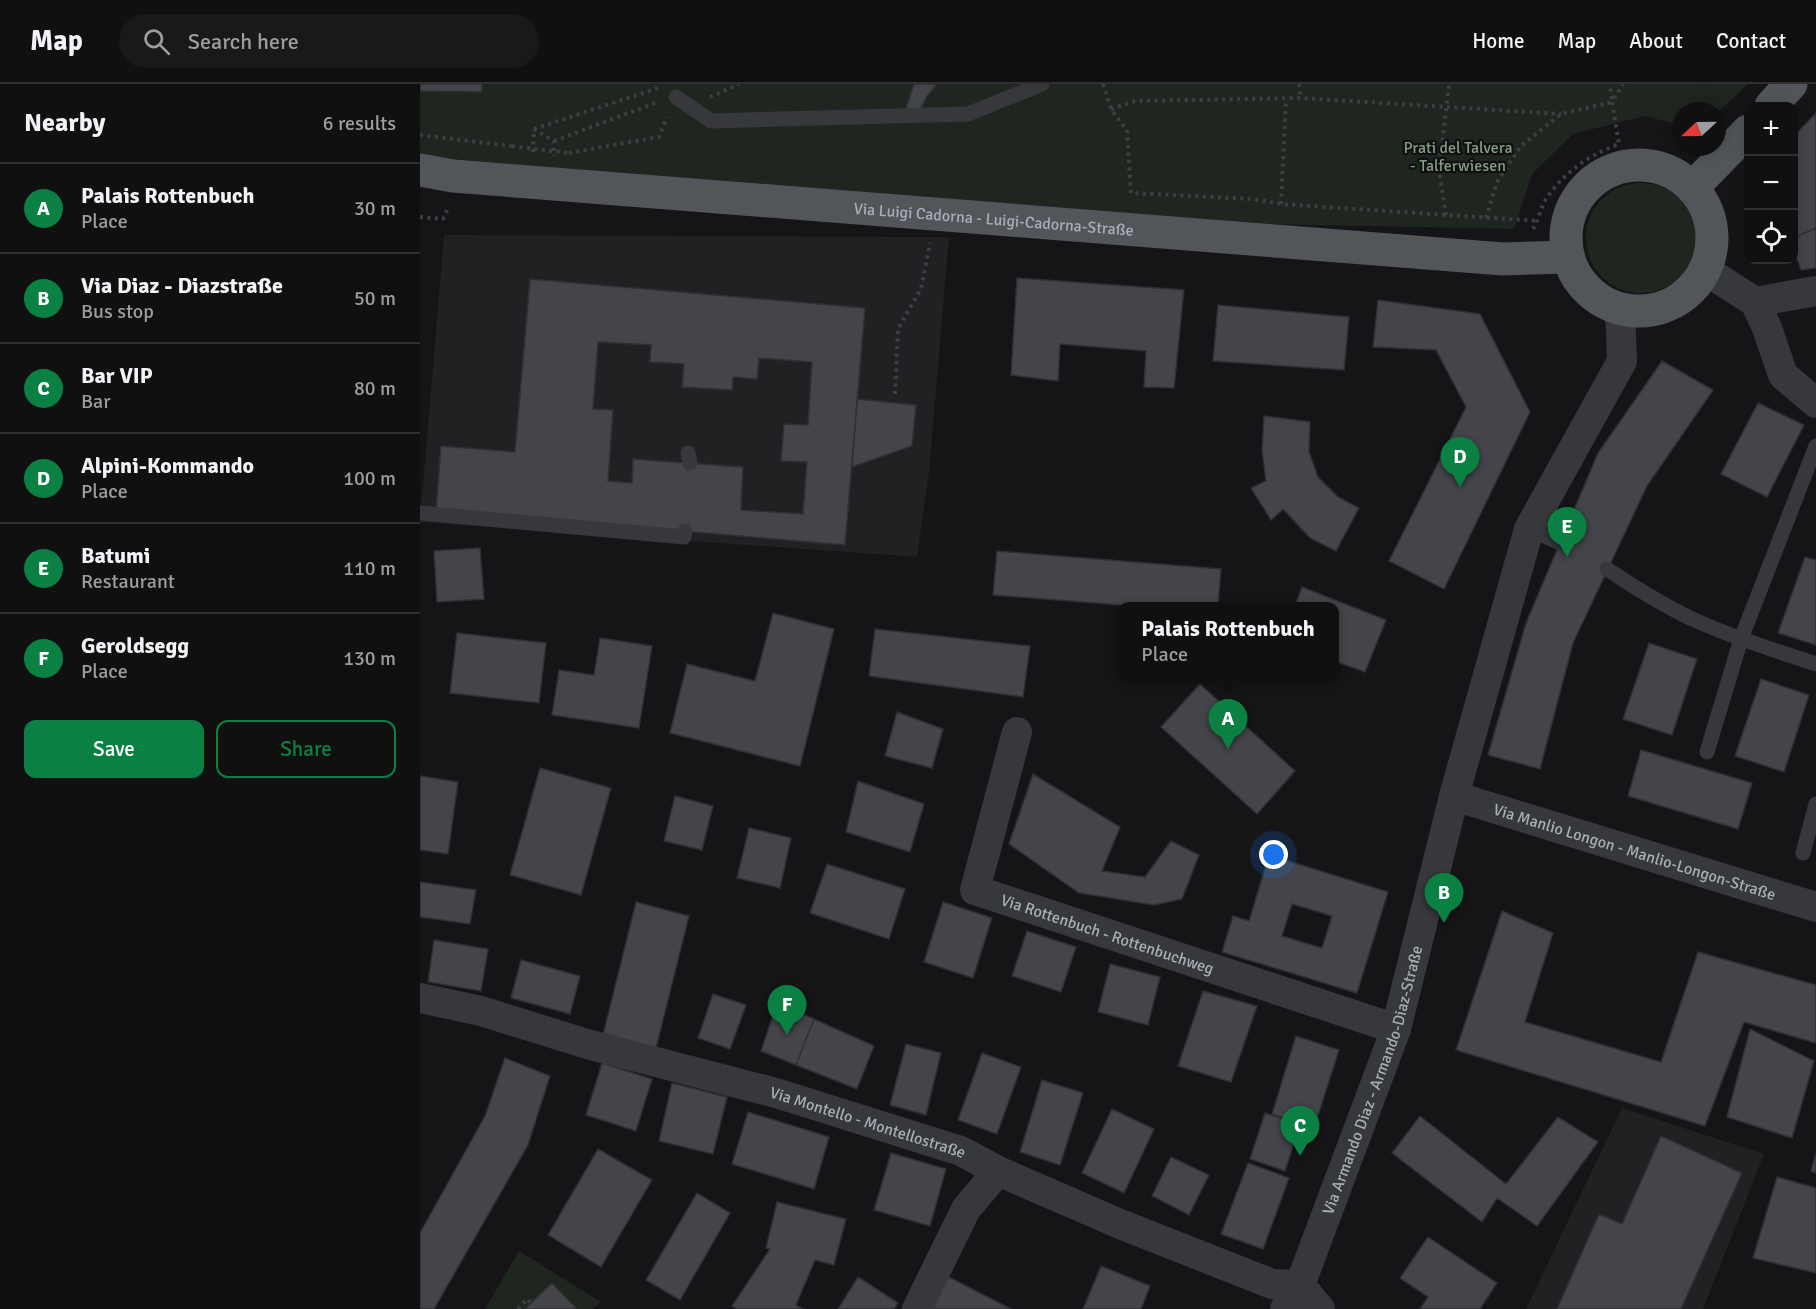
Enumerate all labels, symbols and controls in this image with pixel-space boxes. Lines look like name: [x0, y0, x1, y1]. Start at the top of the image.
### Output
search box: [119, 14, 539, 68]
text: Map: [30, 24, 83, 58]
icon: search: [140, 25, 173, 58]
text: Search here: [188, 28, 299, 55]
text: Home: [1472, 28, 1525, 54]
text: Map: [1558, 28, 1596, 54]
text: About: [1629, 28, 1683, 54]
text: Contact: [1716, 28, 1786, 54]
north arrow: [1672, 102, 1726, 156]
map controls: [1744, 102, 1798, 264]
button: +: [1744, 102, 1798, 156]
text: Nearby: [24, 107, 105, 139]
text: 6 results: [323, 111, 396, 136]
park label: Prati del Talvera - Talferwiesen: [1403, 138, 1513, 176]
button: −: [1744, 156, 1798, 210]
text: Palais Rottenbuch: [81, 182, 254, 209]
text: A: [37, 196, 50, 221]
text: 30 m: [354, 196, 396, 221]
street label: Via Luigi Cadorna - Luigi-Cadorna-Straße: [853, 199, 1135, 241]
text: Place: [81, 209, 128, 234]
button: locate: [1744, 210, 1798, 264]
text: Via Diaz - Diazstraße: [81, 272, 283, 299]
text: B: [37, 286, 50, 311]
text: 50 m: [354, 286, 396, 311]
text: Bus stop: [81, 299, 154, 324]
text: Bar VIP: [81, 362, 153, 389]
text: C: [37, 376, 50, 401]
text: 80 m: [354, 376, 396, 401]
text: Bar: [81, 389, 111, 414]
pin: D: [1440, 438, 1480, 487]
text: Alpini-Kommando: [81, 452, 254, 479]
text: D: [37, 466, 50, 491]
text: 100 m: [343, 466, 396, 491]
text: Place: [81, 479, 128, 504]
pin: E: [1548, 508, 1586, 557]
text: Batumi: [81, 542, 150, 569]
text: E: [38, 556, 49, 581]
text: 110 m: [343, 556, 396, 581]
text: Restaurant: [81, 569, 175, 594]
popup: [1117, 602, 1339, 680]
text: Palais Rottenbuch: [1141, 615, 1315, 642]
text: Geroldsegg: [81, 632, 189, 659]
text: Place: [1141, 642, 1188, 667]
text: F: [38, 646, 49, 671]
text: 130 m: [343, 646, 396, 671]
text: Place: [81, 659, 128, 684]
pin: A: [1208, 700, 1248, 749]
button: Save: [24, 720, 204, 778]
button: Share: [216, 720, 396, 778]
street label: Via Manlio Longon - Manlio-Longon-Straße: [1491, 800, 1778, 905]
your location: [1259, 840, 1288, 869]
pin: B: [1424, 874, 1464, 923]
street label: Via Rottenbuch - Rottenbuchweg: [998, 890, 1216, 979]
street label: Via Armando Diaz - Armando-Diaz-Straße: [1318, 944, 1427, 1218]
pin: F: [768, 986, 806, 1035]
street label: Via Montello - Montellostraße: [768, 1083, 969, 1163]
pin: C: [1280, 1106, 1320, 1156]

